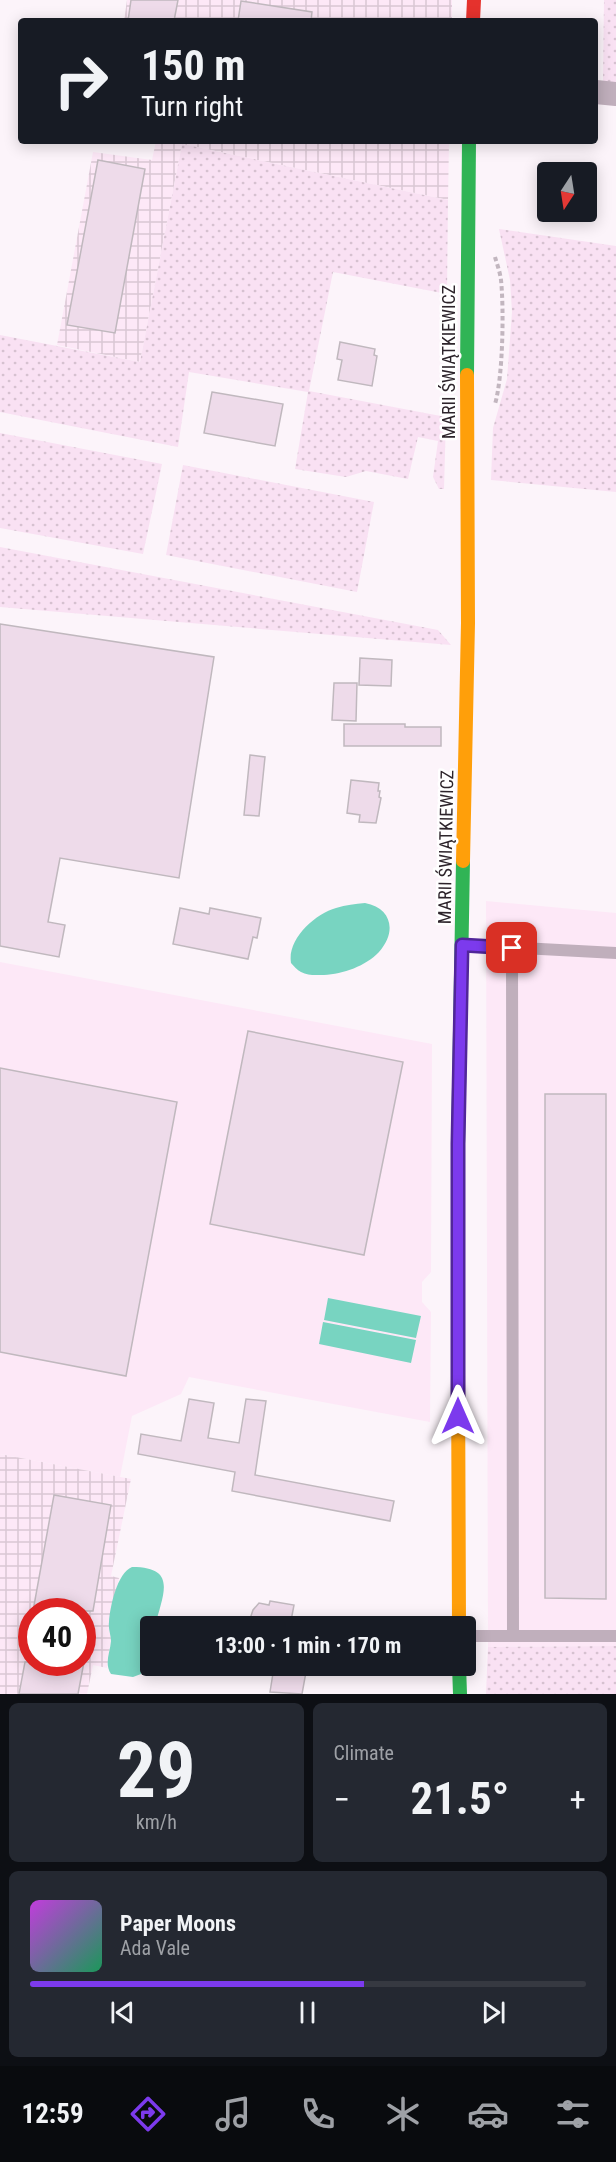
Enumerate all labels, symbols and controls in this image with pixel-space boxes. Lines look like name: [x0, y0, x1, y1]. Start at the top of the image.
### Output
text: 150 m: [141, 41, 246, 90]
icon: right: [42, 42, 120, 120]
text: Turn right: [141, 91, 243, 123]
north arrow: [537, 162, 597, 222]
map controls: [537, 162, 597, 222]
street label: MARII ŚWIĄTKIEWICZ: [438, 285, 459, 439]
street label: MARII ŚWIĄTKIEWICZ: [434, 770, 457, 924]
pin: [486, 922, 537, 973]
icon: arrive: [495, 931, 528, 964]
position arrow: [426, 1384, 490, 1448]
speed limit sign: 40: [18, 1598, 96, 1676]
text: 13:00 · 1 min · 170 m: [215, 1633, 401, 1658]
text: 29: [117, 1725, 196, 1816]
text: Climate: [334, 1741, 394, 1765]
text: 21.5°: [410, 1772, 509, 1825]
text: −: [334, 1780, 350, 1819]
text: +: [570, 1780, 586, 1819]
text: km/h: [136, 1810, 177, 1834]
text: Paper Moons: [120, 1911, 236, 1936]
text: Ada Vale: [120, 1936, 190, 1960]
icon: previous: [106, 1996, 139, 2029]
icon: pause: [291, 1996, 324, 2029]
icon: next: [477, 1996, 510, 2029]
icon: directions: [127, 2093, 169, 2135]
icon: music: [212, 2093, 254, 2135]
icon: phone: [297, 2093, 339, 2135]
icon: climate: [382, 2093, 424, 2135]
icon: car: [467, 2093, 509, 2135]
icon: filters: [552, 2093, 594, 2135]
text: 12:59: [22, 2098, 84, 2130]

